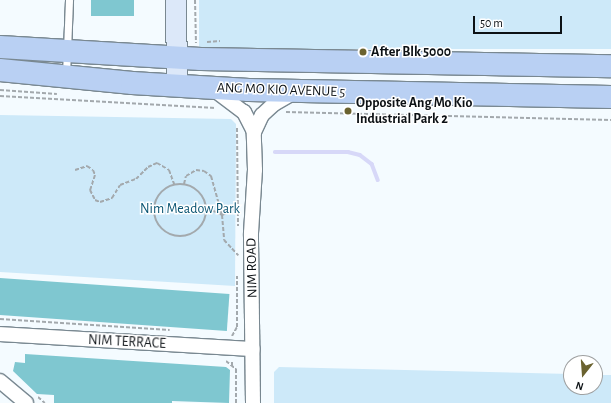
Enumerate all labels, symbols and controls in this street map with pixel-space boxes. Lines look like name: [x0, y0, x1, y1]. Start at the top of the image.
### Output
scale bar: [475, 8, 564, 34]
text: 50 m: [480, 17, 503, 29]
place label: After Blk 5000: [371, 44, 451, 60]
marker: After Blk 5000: [358, 47, 368, 57]
street label: ANG MO KIO AVENUE 5: [217, 79, 345, 101]
place label: Opposite Ang Mo Kio Industrial Park 2: [356, 95, 472, 128]
marker: Opposite Ang Mo Kio Industrial Park 2: [343, 106, 353, 116]
park label: Nim Meadow Park: [140, 201, 240, 217]
street label: NIM ROAD: [243, 238, 261, 298]
street label: NIM TERRACE: [88, 332, 166, 352]
north arrow: [563, 355, 603, 395]
text: N: [574, 380, 585, 392]

